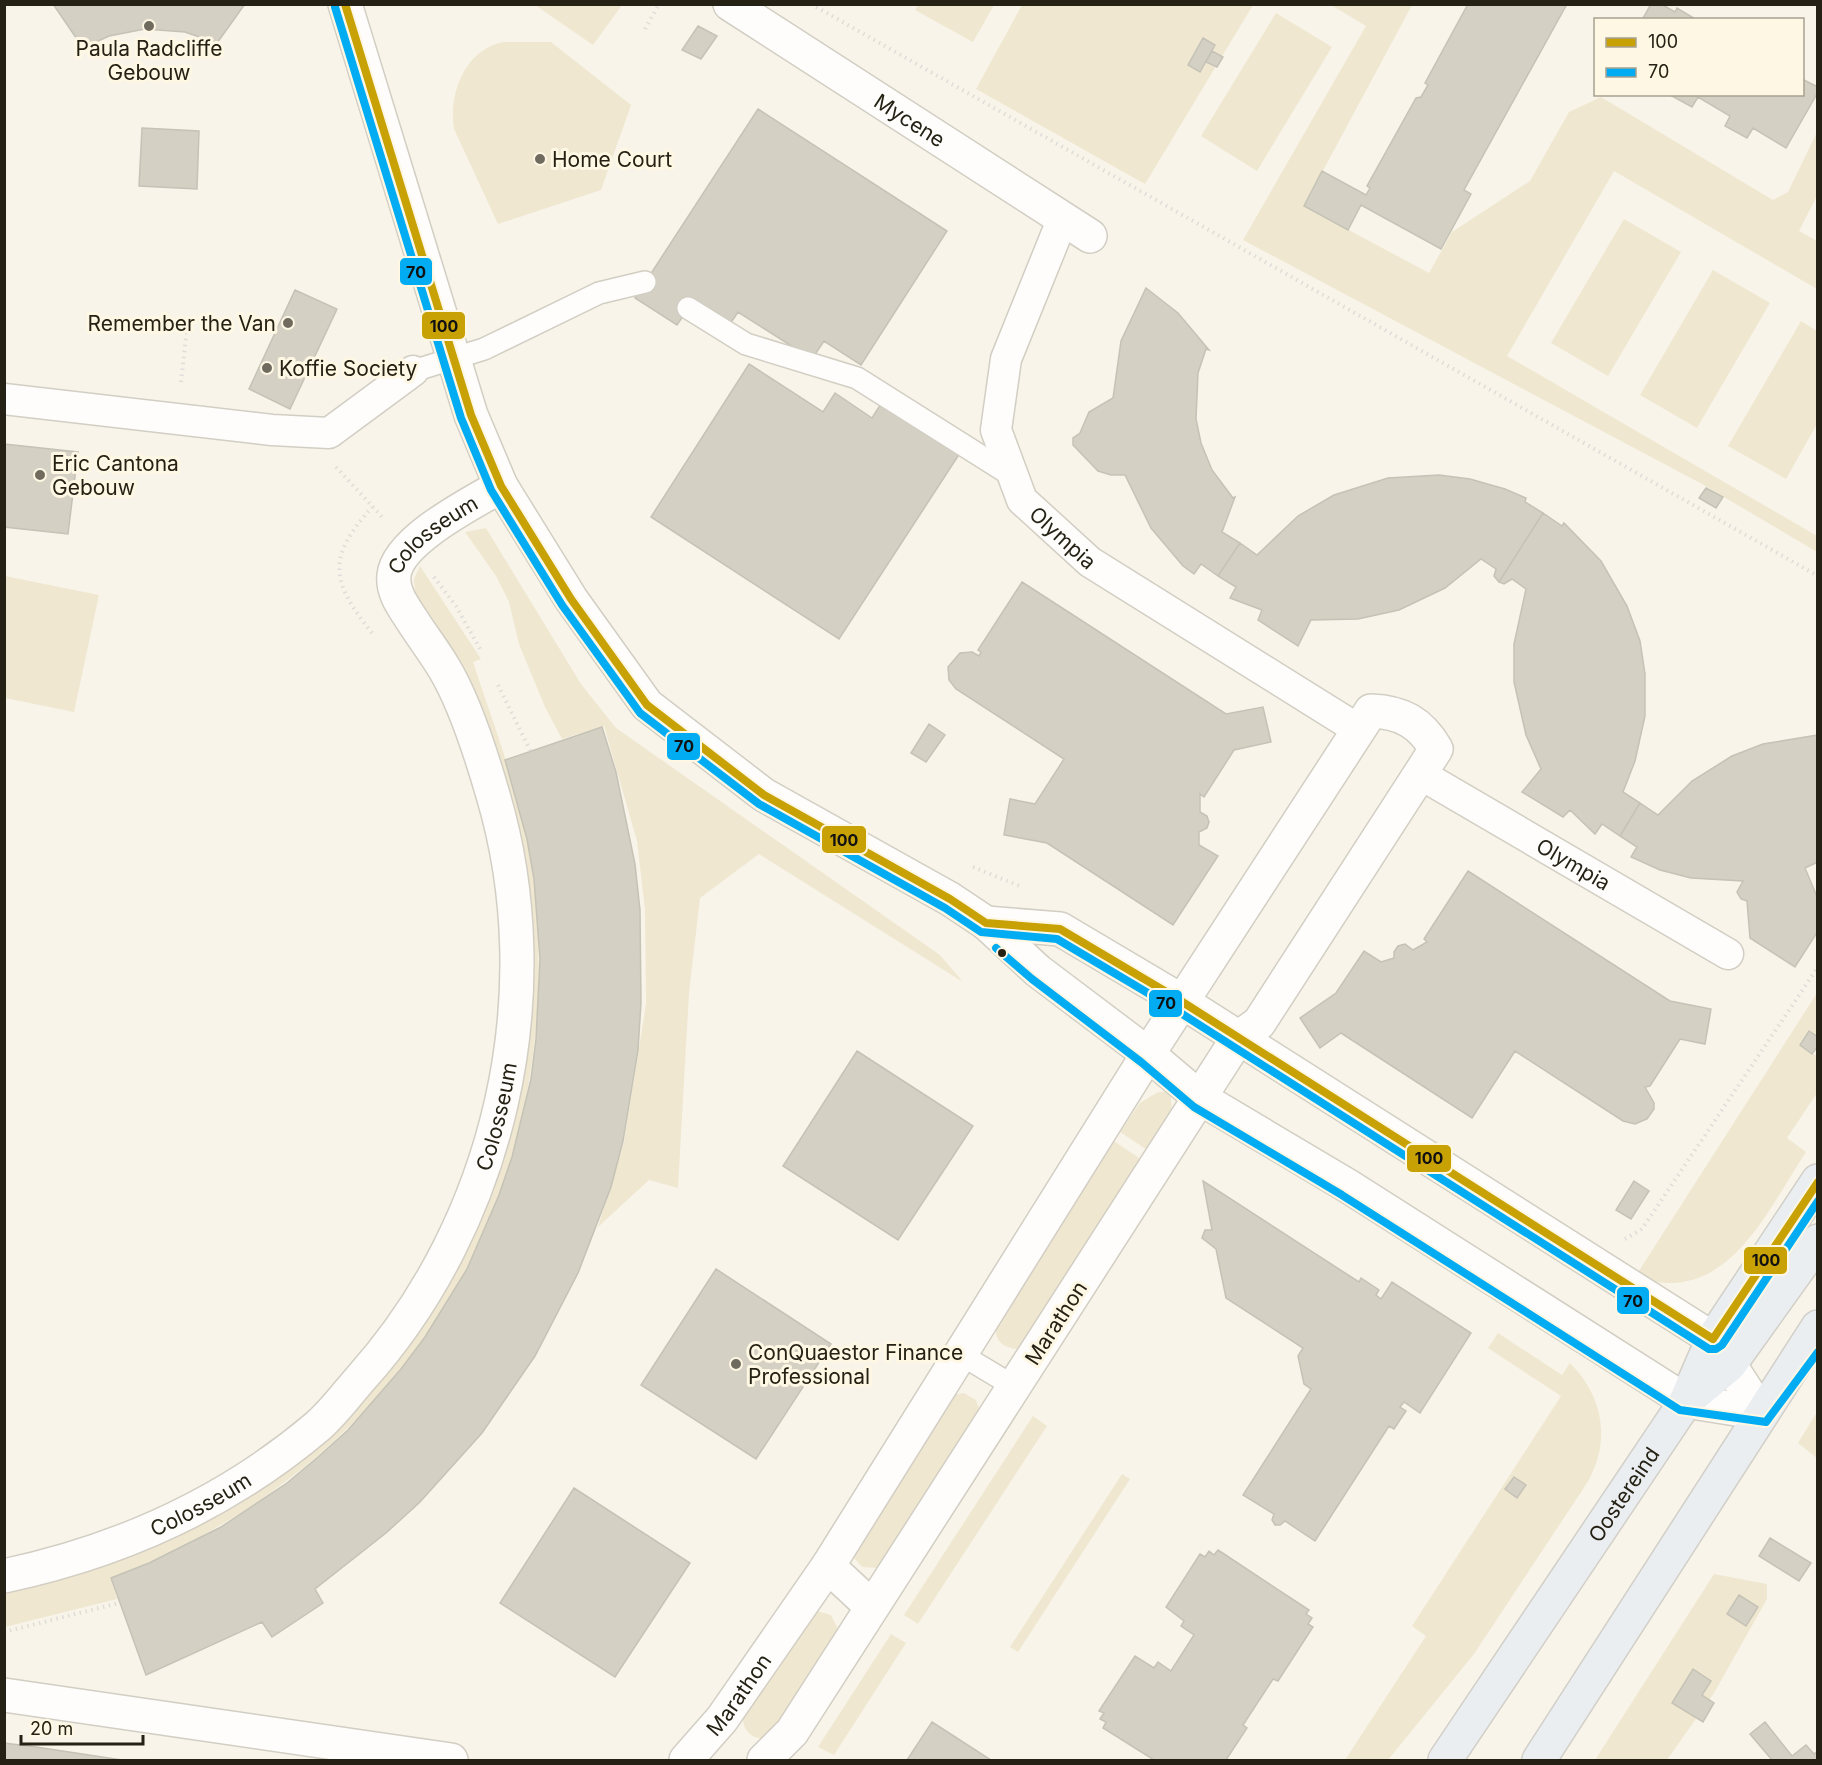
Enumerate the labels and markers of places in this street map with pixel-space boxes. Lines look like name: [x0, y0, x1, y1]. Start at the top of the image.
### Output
marker: Paula Radcliffe Gebouw: [142, 19, 156, 33]
place label: Paula Radcliffe Gebouw: [76, 36, 223, 85]
place label: Home Court: [552, 147, 672, 172]
marker: Home Court: [533, 152, 547, 166]
place label: Remember the Van: [88, 311, 276, 336]
marker: Remember the Van: [281, 316, 295, 330]
place label: Koffie Society: [279, 356, 418, 381]
marker: Koffie Society: [260, 361, 274, 375]
place label: Eric Cantona Gebouw: [52, 451, 179, 500]
marker: Eric Cantona Gebouw: [33, 468, 47, 482]
unlabelled marker: [996, 947, 1008, 959]
place label: ConQuaestor Finance Professional: [748, 1340, 963, 1389]
marker: ConQuaestor Finance Professional: [729, 1357, 743, 1371]

